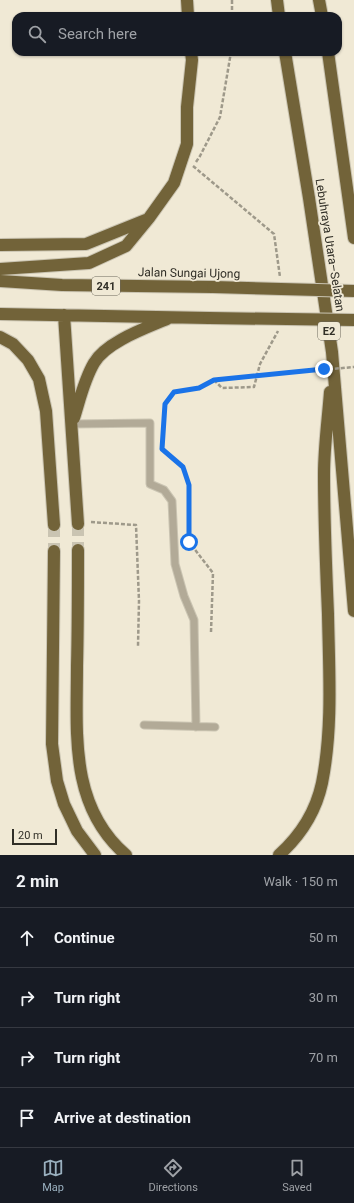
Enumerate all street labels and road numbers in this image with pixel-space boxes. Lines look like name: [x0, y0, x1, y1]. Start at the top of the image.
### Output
street label: Lebuhraya Utara–Selatan: [313, 177, 347, 313]
street label: Jalan Sungai Ujong: [138, 265, 240, 281]
road number: 241: [92, 277, 120, 295]
road number: E2: [318, 322, 340, 340]

